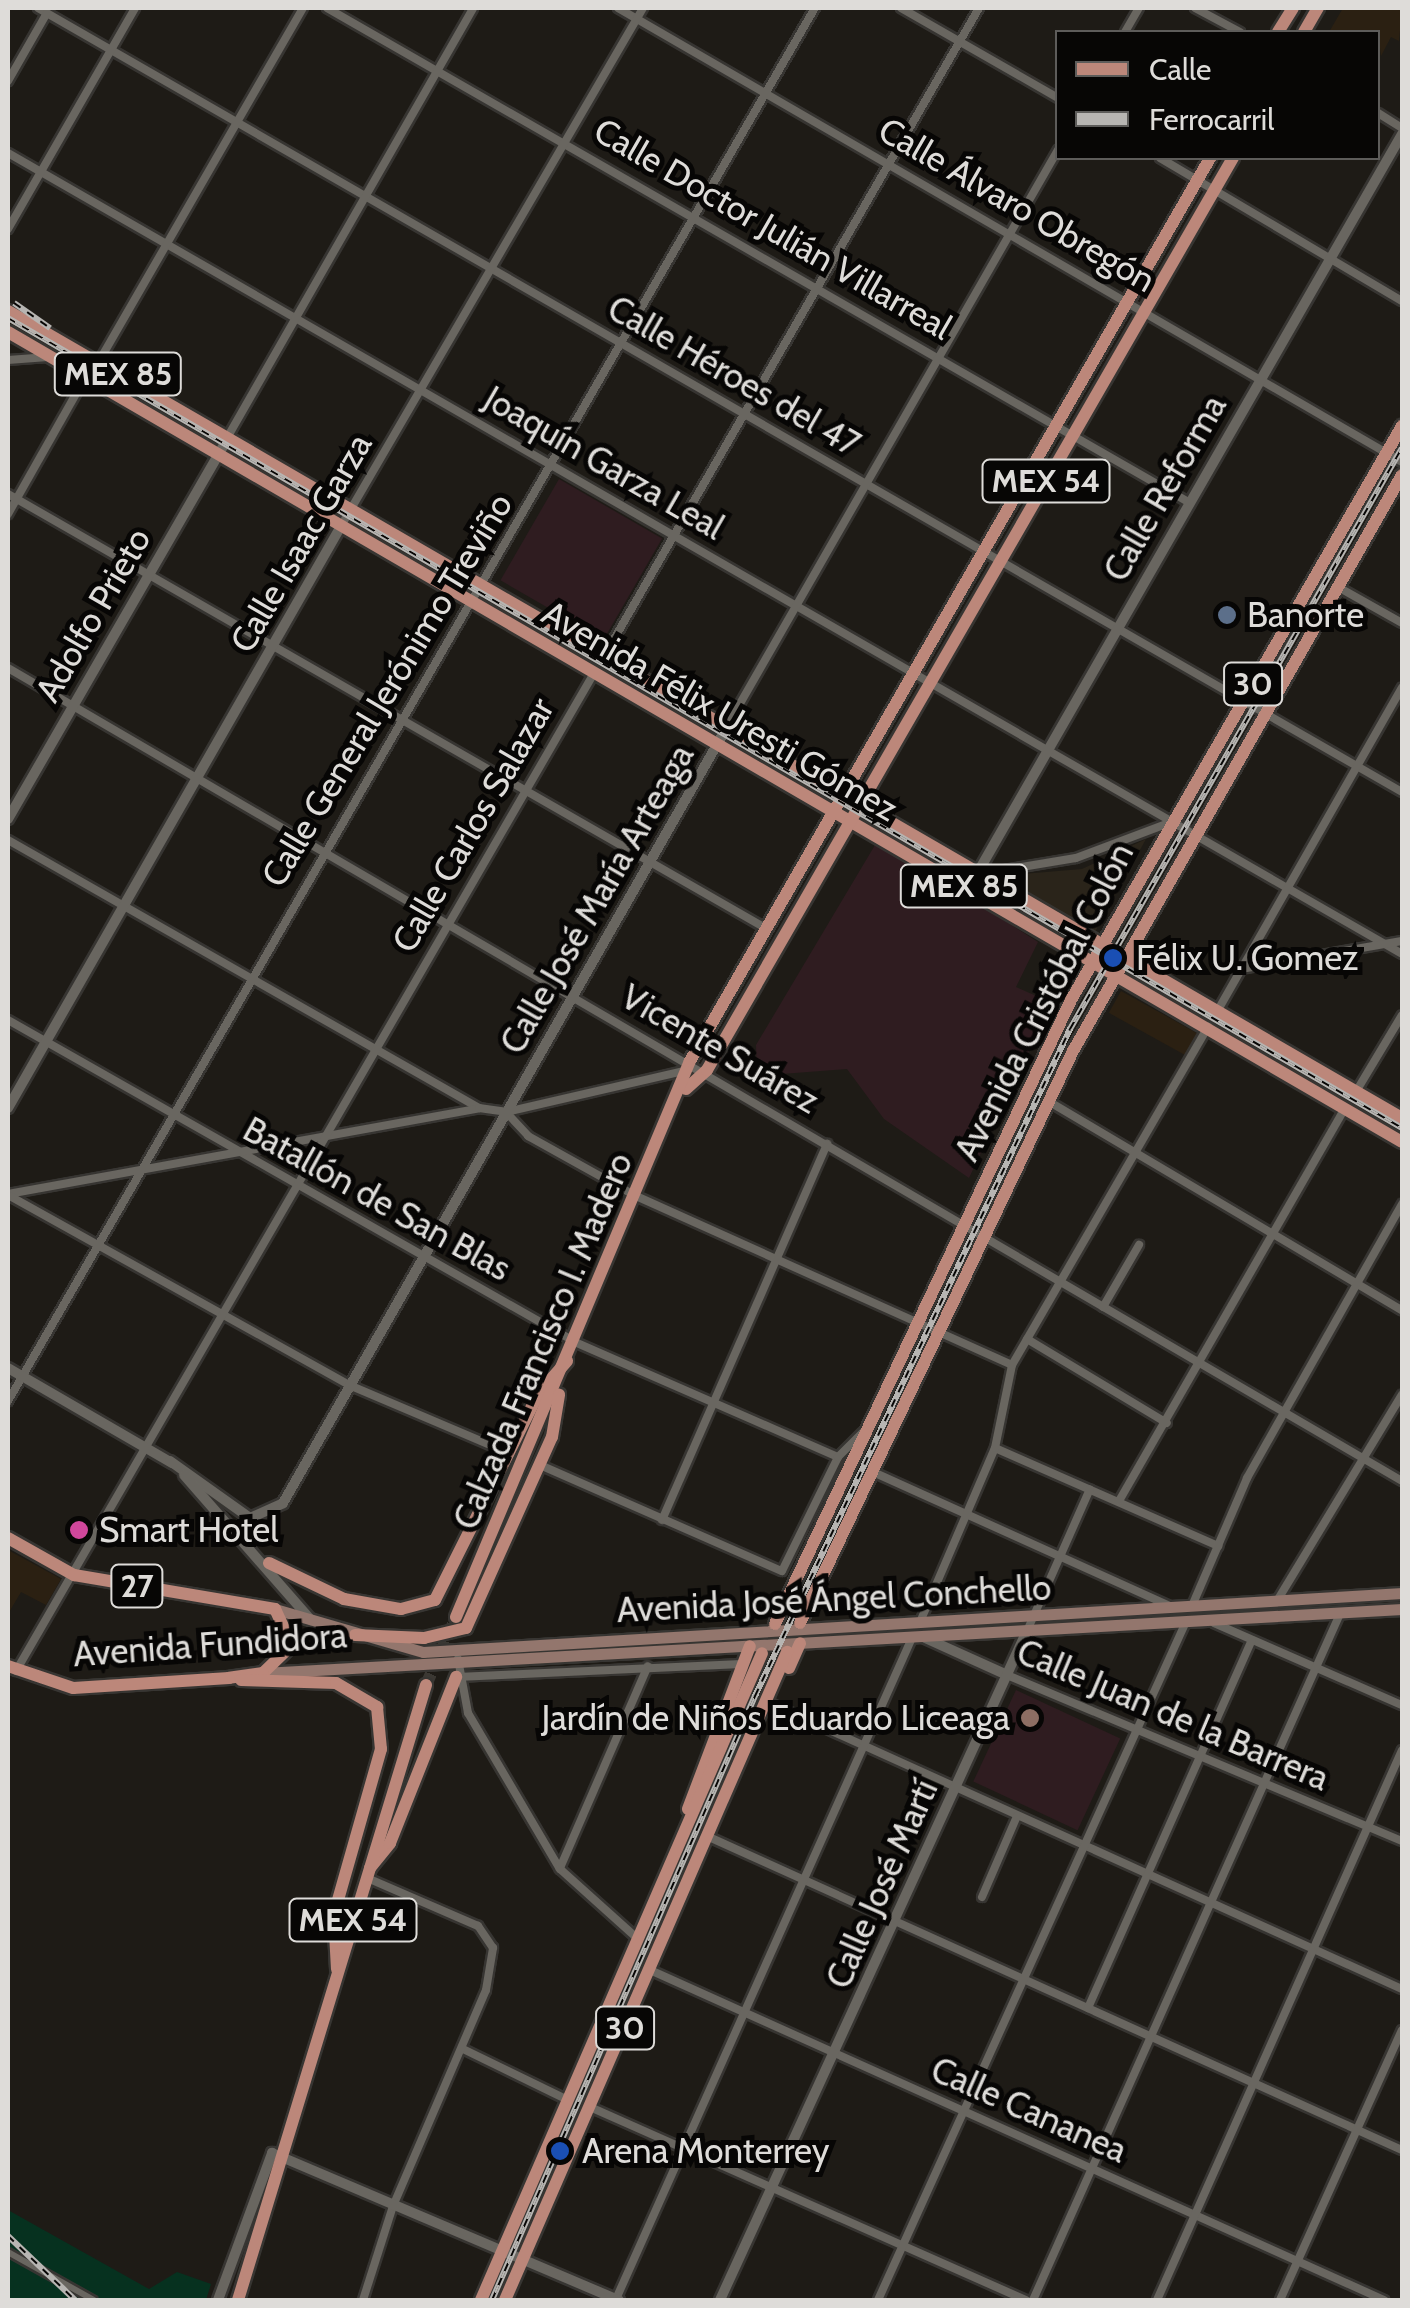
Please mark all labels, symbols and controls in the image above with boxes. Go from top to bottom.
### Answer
legend [1055,30,1380,160]
text: Calle [1149,51,1211,88]
text: Ferrocarril [1149,101,1274,138]
street label: Calle Doctor Julián Villarreal [587,109,959,349]
street label: Calle Álvaro Obregón [871,109,1163,301]
street label: Calle Héroes del 47 [600,287,868,465]
road number: MEX 85 [53,347,183,401]
street label: Joaquín Garza Leal [477,377,731,549]
street label: Calle Reforma [1095,387,1235,589]
street label: Calle Isaac Garza [221,426,381,660]
road number: MEX 54 [981,454,1111,508]
street label: Calle General Jerónimo Treviño [253,486,521,894]
street label: Adolfo Prieto [26,521,160,709]
street label: Avenida Félix Uresti Gómez [535,592,905,830]
place label: Banorte [1247,594,1364,636]
marker: Banorte [1216,604,1238,626]
road number: 30 [1223,657,1283,711]
street label: Calle Carlos Salazar [383,691,563,959]
street label: Calle José María Arteaga [491,737,703,1061]
street label: Avenida Cristóbal Colón [946,836,1142,1168]
road number: MEX 85 [899,859,1029,913]
place label: Félix U. Gomez [1136,937,1359,979]
marker: Félix U. Gomez [1100,945,1126,971]
street label: Vicente Suárez [614,976,826,1122]
street label: Batallón de San Blas [236,1108,518,1290]
street label: Calzada Francisco I. Madero [445,1146,641,1536]
place label: Smart Hotel [99,1509,279,1551]
marker: Smart Hotel [68,1519,90,1541]
road number: 27 [110,1559,164,1613]
street label: Avenida José Ángel Conchello [616,1567,1052,1631]
street label: Avenida Fundidora [72,1614,348,1676]
street label: Calle Juan de la Barrera [1011,1630,1335,1800]
place label: Jardín de Niños Eduardo Liceaga [541,1697,1010,1739]
marker: Jardín de Niños Eduardo Liceaga [1019,1707,1041,1729]
street label: Calle José Martí [817,1773,947,1995]
road number: MEX 54 [288,1893,418,1947]
road number: 30 [595,2001,655,2055]
street label: Calle Cananea [925,2048,1133,2172]
place label: Arena Monterrey [582,2130,830,2172]
marker: Arena Monterrey [547,2138,573,2164]

